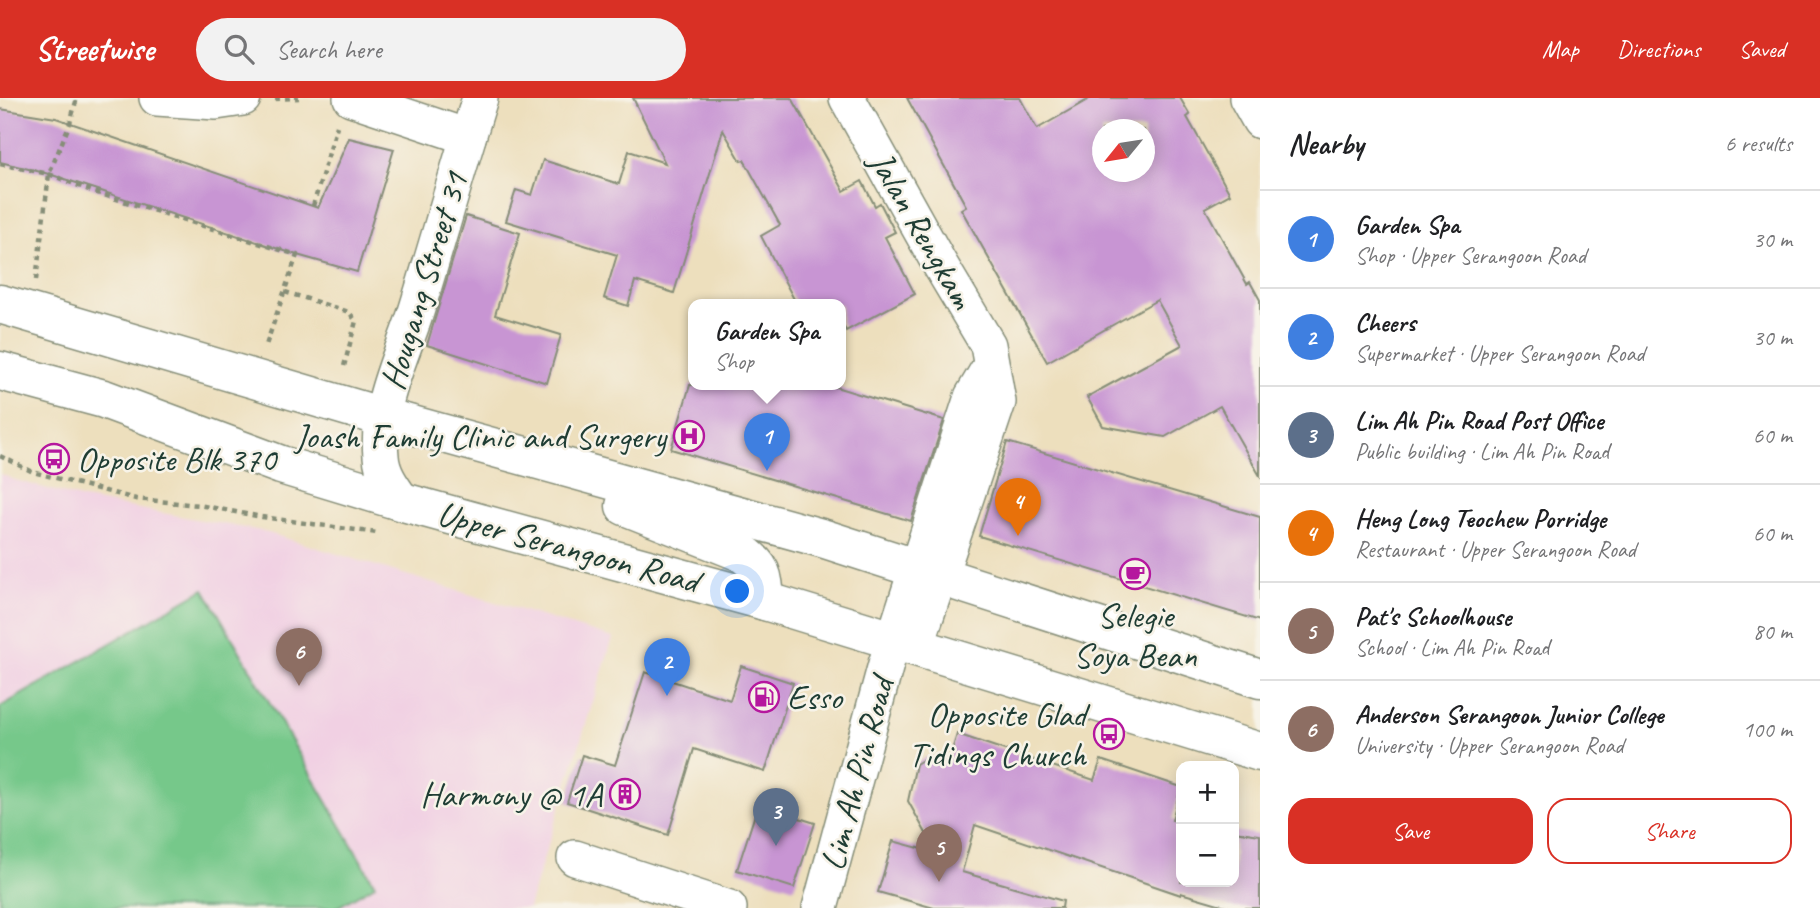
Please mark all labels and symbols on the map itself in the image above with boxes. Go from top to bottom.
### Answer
north arrow [1092,119,1155,182]
street label: Jalan Rengkam [858,141,986,318]
street label: Hougang Street 31 [370,165,479,395]
pin: 1 [744,413,790,471]
place label: Joash Family Clinic and Surgery [293,414,668,459]
hospital icon: Joash Family Clinic and Surgery [672,419,706,453]
place label: Opposite Blk 370 [77,437,278,482]
bus stop icon: Opposite Blk 370 [37,442,71,476]
pin: 4 [995,478,1041,536]
street label: Upper Serangoon Road [433,491,709,605]
cafe icon: Selegie Soya Bean [1118,557,1152,591]
your location [720,574,754,608]
place label: Selegie Soya Bean [1073,593,1197,678]
pin: 6 [276,628,322,686]
pin: 2 [644,638,690,696]
street label: Lim Ah Pin Road [810,668,906,875]
place label: Esso [787,675,843,720]
fuel station icon: Esso [747,680,781,714]
place label: Opposite Glad Tidings Church [908,692,1091,777]
bus stop icon: Opposite Glad Tidings Church [1092,717,1126,751]
place label: Harmony @ 1A [420,772,603,817]
building icon: Harmony @ 1A [608,777,642,811]
pin: 3 [753,788,799,846]
pin: 5 [916,824,962,882]

